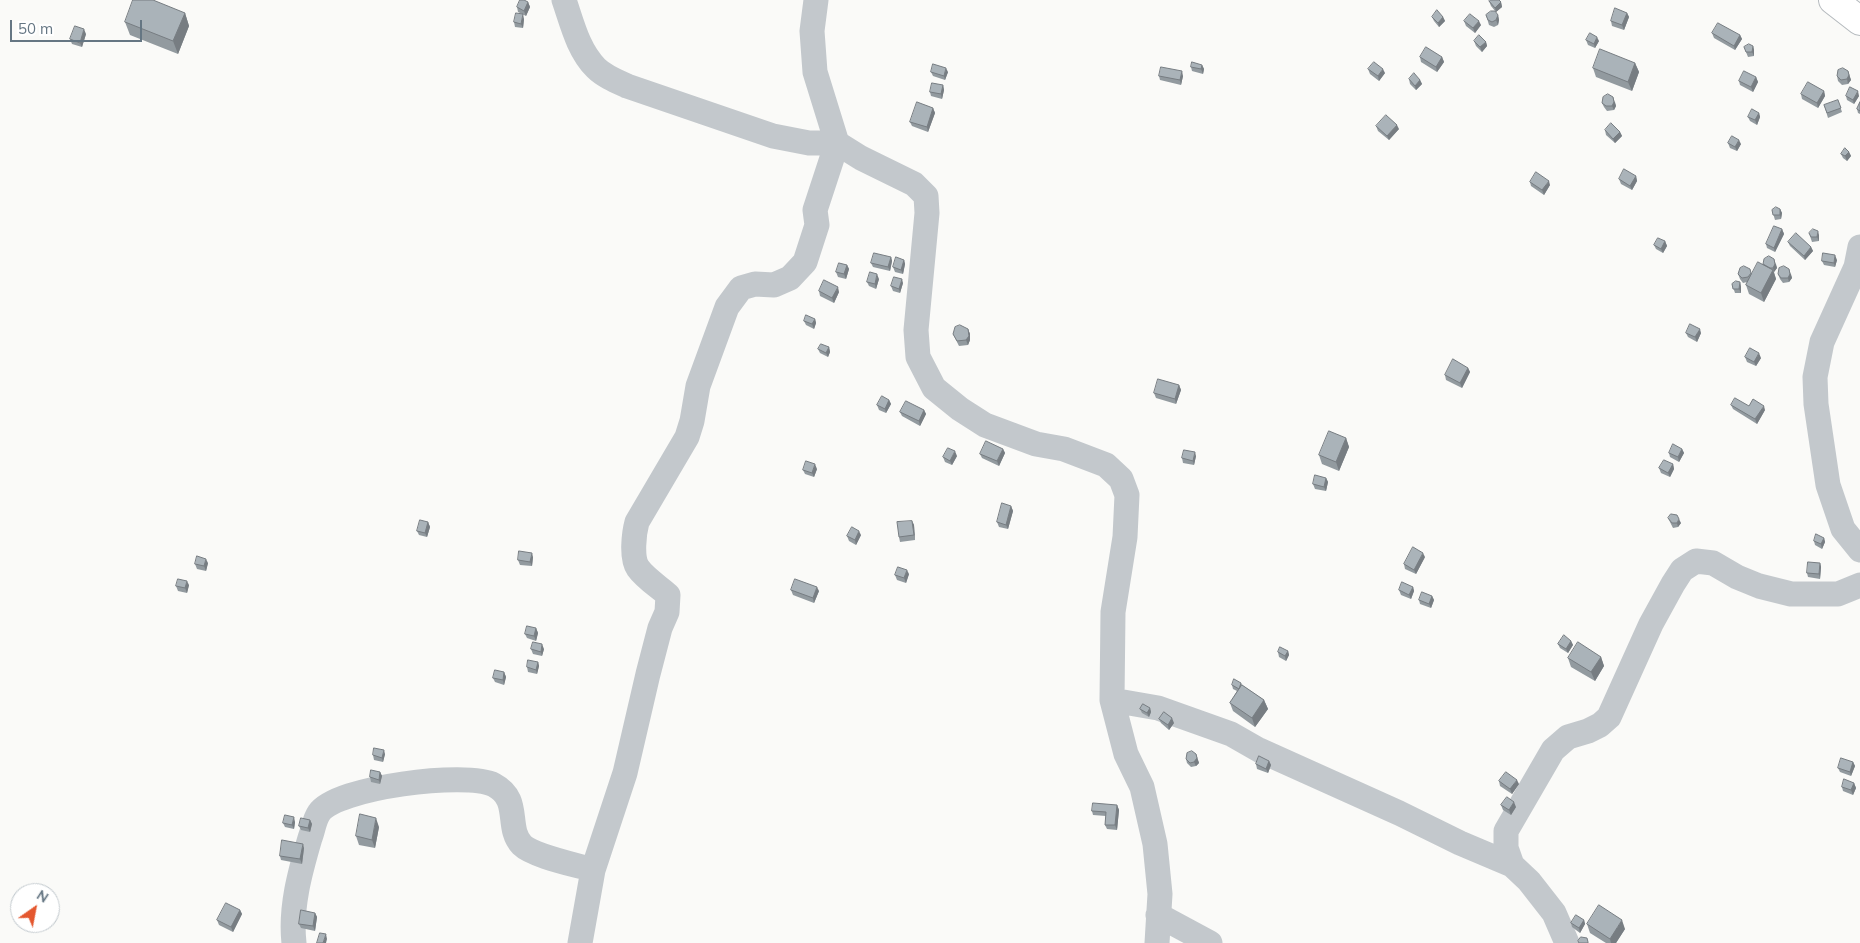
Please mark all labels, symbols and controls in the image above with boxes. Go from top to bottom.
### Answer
scale bar [12,10,145,42]
text: 50 m [18,19,53,38]
north arrow [10,883,60,933]
text: N [33,886,52,907]

